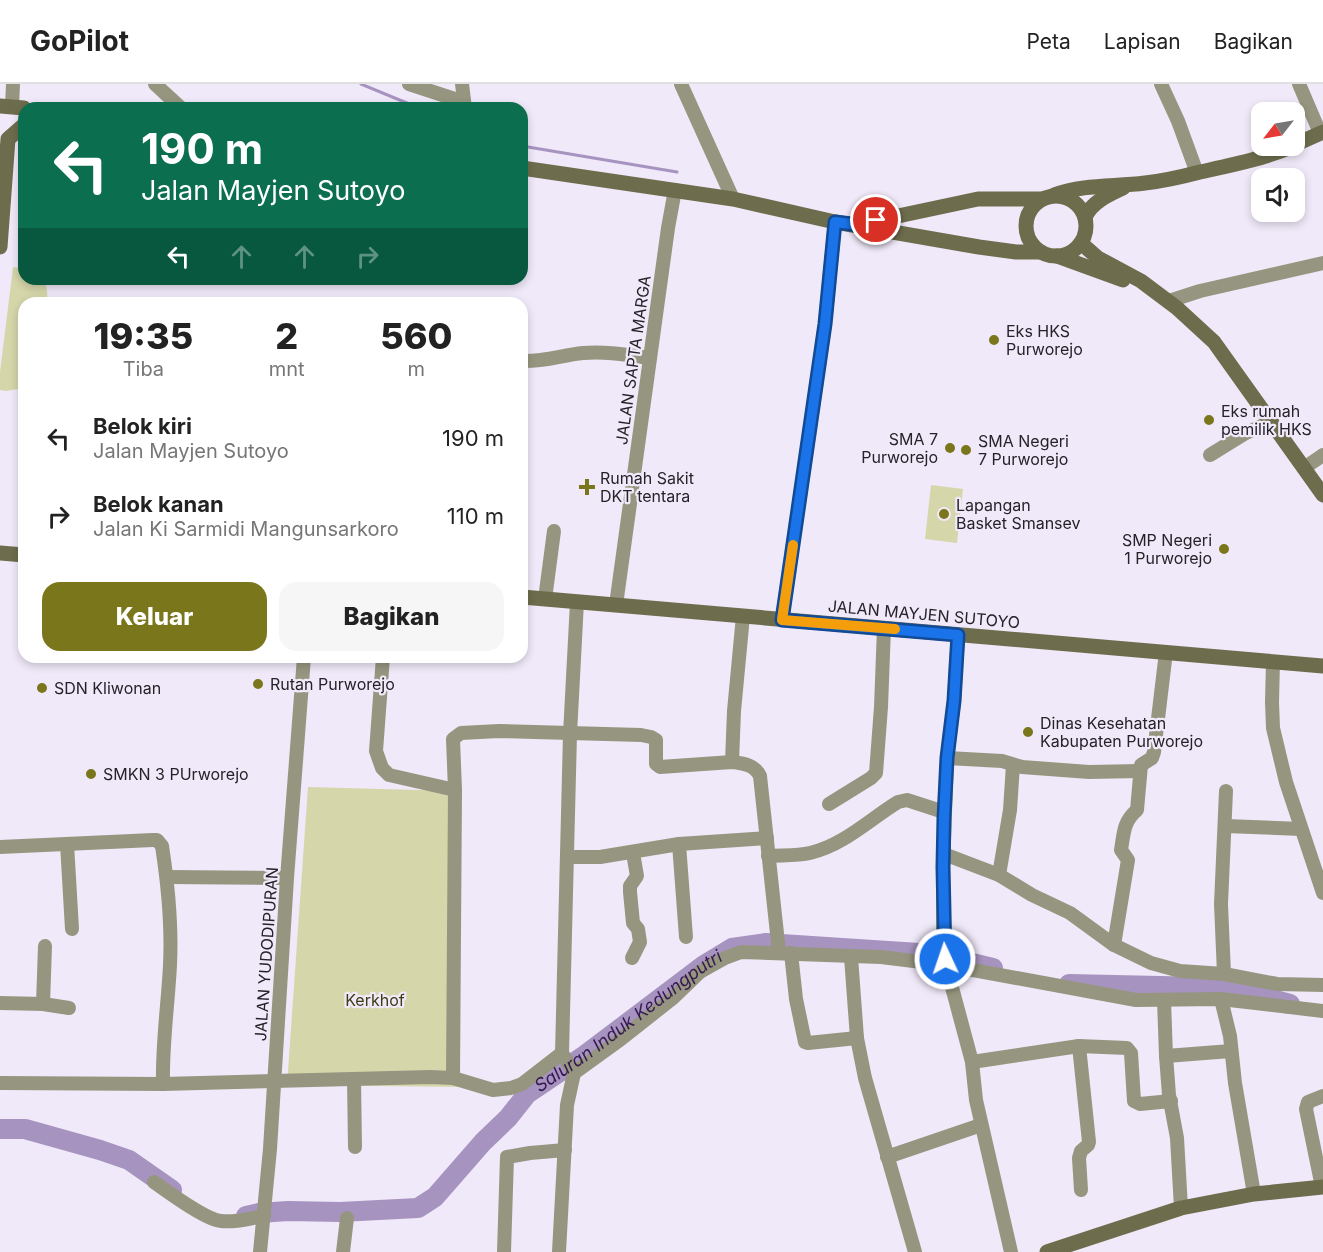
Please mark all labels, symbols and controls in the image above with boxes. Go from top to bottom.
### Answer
text: GoPilot [30,24,129,58]
text: Peta [1027,29,1071,54]
text: Lapisan [1104,29,1181,54]
text: Bagikan [1214,29,1293,54]
north arrow [1251,102,1305,156]
map controls [1251,102,1305,222]
text: 190 m [141,123,263,174]
icon: left [42,126,120,204]
button: sound [1251,168,1305,222]
text: Jalan Mayjen Sutoyo [141,174,405,207]
pin [850,194,901,245]
icon: arrive [859,203,892,236]
icon: left [162,240,195,273]
icon: ahead [225,240,258,273]
icon: ahead [288,240,321,273]
icon: right [351,240,384,273]
street label: JALAN SAPTA MARGA [611,274,655,446]
text: 19:35 [94,314,193,358]
text: 2 [275,314,298,358]
text: 560 [380,314,452,358]
place label: Eks HKS Purworejo [1006,321,1083,359]
marker: Eks HKS Purworejo [987,333,1001,347]
text: Tiba [123,357,164,381]
text: mnt [269,357,305,381]
text: m [408,357,425,381]
place label: Eks rumah pemilik HKS [1221,401,1312,439]
text: Belok kiri [93,413,192,439]
marker: Eks rumah pemilik HKS [1202,413,1216,427]
icon: left [42,422,75,455]
text: 190 m [442,425,504,451]
place label: SMA 7 Purworejo [861,429,938,467]
place label: SMA Negeri 7 Purworejo [978,431,1069,469]
text: Jalan Mayjen Sutoyo [93,439,289,463]
marker: SMA 7 Purworejo [943,441,957,455]
marker: SMA Negeri 7 Purworejo [959,443,973,457]
place label: Rumah Sakit DKT tentara [600,468,694,506]
marker: Rumah Sakit DKT tentara [578,478,596,496]
text: Belok kanan [93,491,224,517]
place label: Lapangan Basket Smansev [956,495,1081,533]
icon: right [42,500,75,533]
text: 110 m [447,503,504,529]
marker: Lapangan Basket Smansev [937,507,951,521]
text: Jalan Ki Sarmidi Mangunsarkoro [93,517,399,541]
place label: SMP Negeri 1 Purworejo [1122,530,1212,568]
marker: SMP Negeri 1 Purworejo [1217,542,1231,556]
button: Keluar [42,582,267,651]
button: Bagikan [279,582,504,651]
street label: JALAN MAYJEN SUTOYO [827,596,1021,632]
place label: Rutan Purworejo [270,674,395,694]
marker: Rutan Purworejo [251,677,265,691]
place label: SDN Kliwonan [54,678,161,698]
marker: SDN Kliwonan [35,681,49,695]
place label: Dinas Kesehatan Kabupaten Purworejo [1040,713,1203,751]
marker: Dinas Kesehatan Kabupaten Purworejo [1021,725,1035,739]
place label: SMKN 3 PUrworejo [103,764,249,784]
marker: SMKN 3 PUrworejo [84,767,98,781]
street label: JALAN YUDODIPURAN [250,866,282,1042]
position arrow [913,927,977,991]
water label: Saluran Induk Kedungputri [530,945,726,1096]
park label: Kerkhof [345,990,405,1010]

